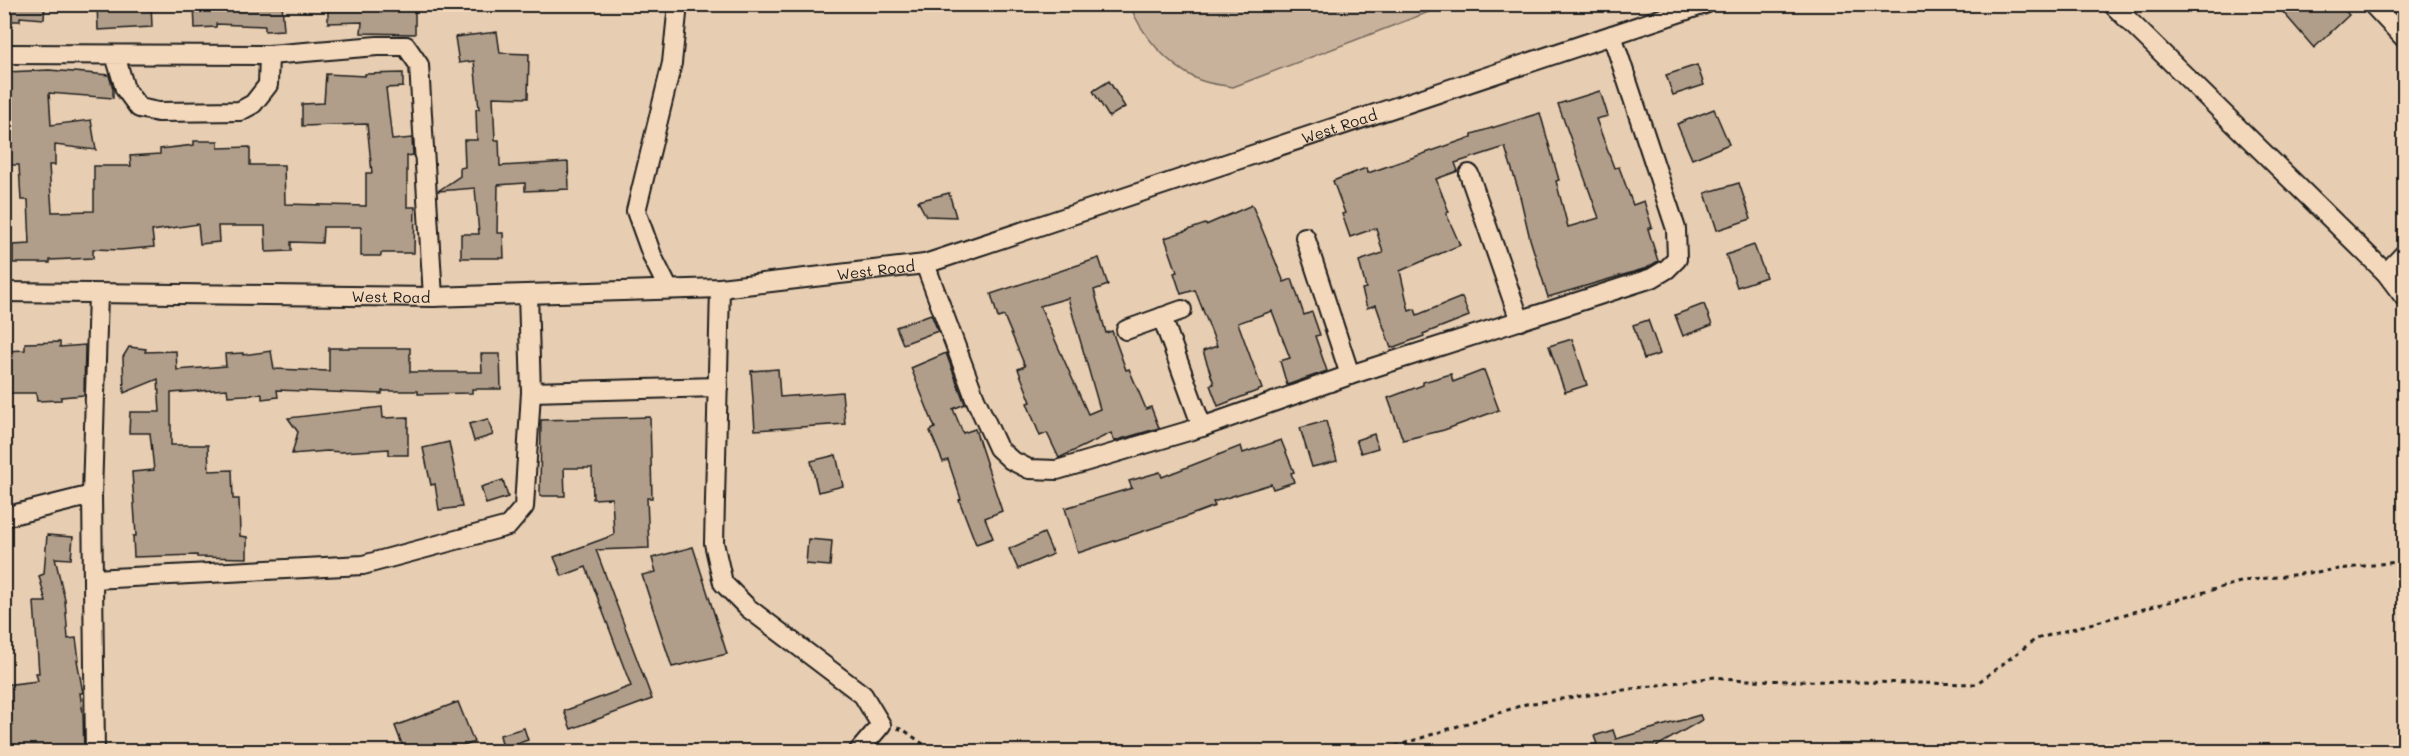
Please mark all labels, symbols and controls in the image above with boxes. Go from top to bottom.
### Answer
street label: West Road [1299,104,1379,148]
street label: West Road [836,255,916,284]
street label: West Road [352,286,430,307]

